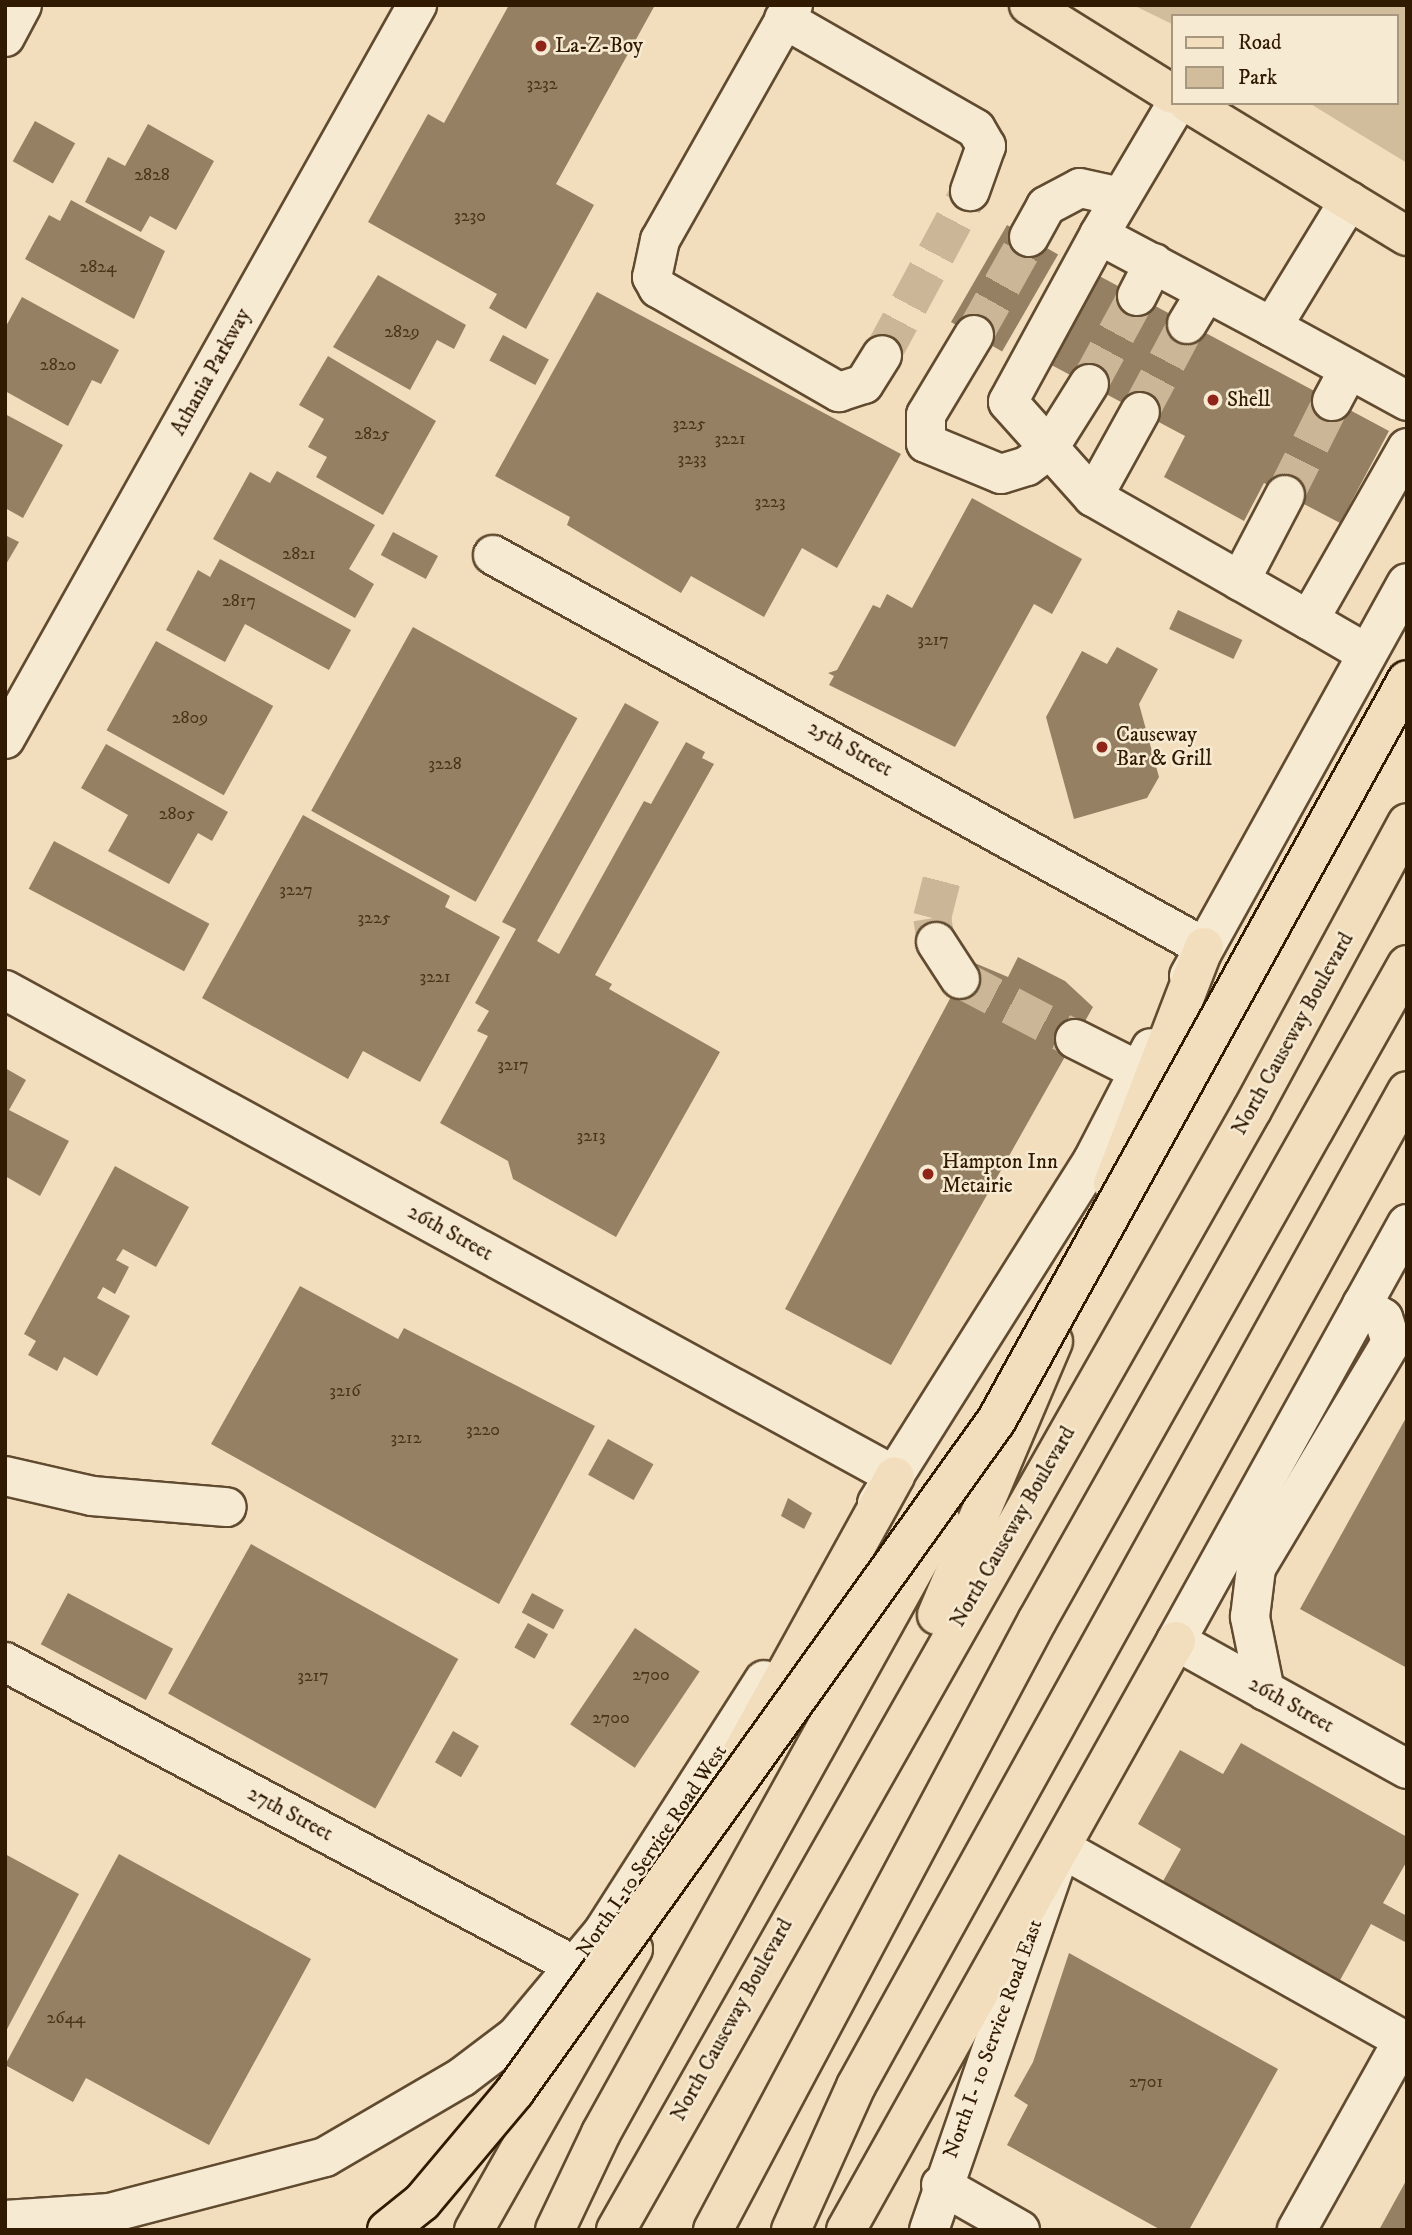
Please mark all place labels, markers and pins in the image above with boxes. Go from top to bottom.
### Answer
place label: La-Z-Boy [555,33,643,59]
marker: La-Z-Boy [533,38,549,54]
place label: Shell [1227,387,1270,413]
marker: Shell [1205,392,1221,408]
place label: Causeway Bar & Grill [1116,722,1212,772]
marker: Causeway Bar & Grill [1094,739,1110,755]
place label: Hampton Inn Metairie [942,1149,1058,1199]
marker: Hampton Inn Metairie [920,1166,936,1182]

